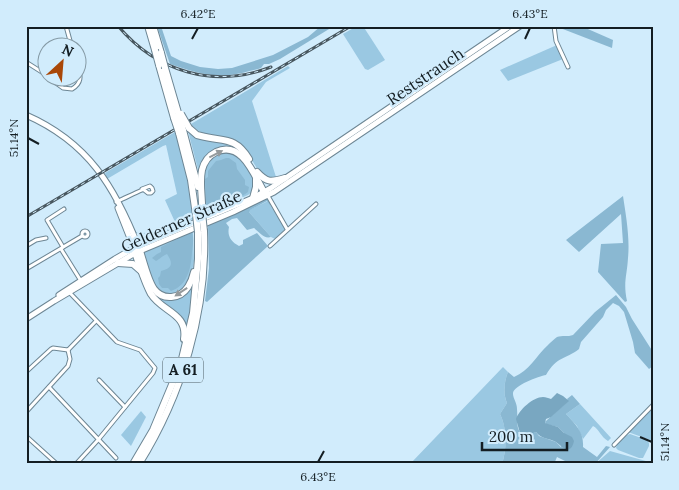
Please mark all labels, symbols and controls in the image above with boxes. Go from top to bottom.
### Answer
text: 6.42°E [180,6,216,21]
text: 6.43°E [512,6,548,21]
north arrow [38,38,88,88]
text: N [59,40,77,61]
street label: Reststrauch [383,43,468,109]
text: 51.14°N [6,119,21,157]
one-way arrow [209,149,223,157]
street label: Gelderner Straße [118,185,245,257]
one-way arrow [174,287,188,297]
road number: A 61 [163,358,203,382]
scale bar [482,420,566,452]
text: 51.14°N [657,423,672,461]
text: 200 m [489,427,533,446]
text: 6.43°E [300,469,336,484]

